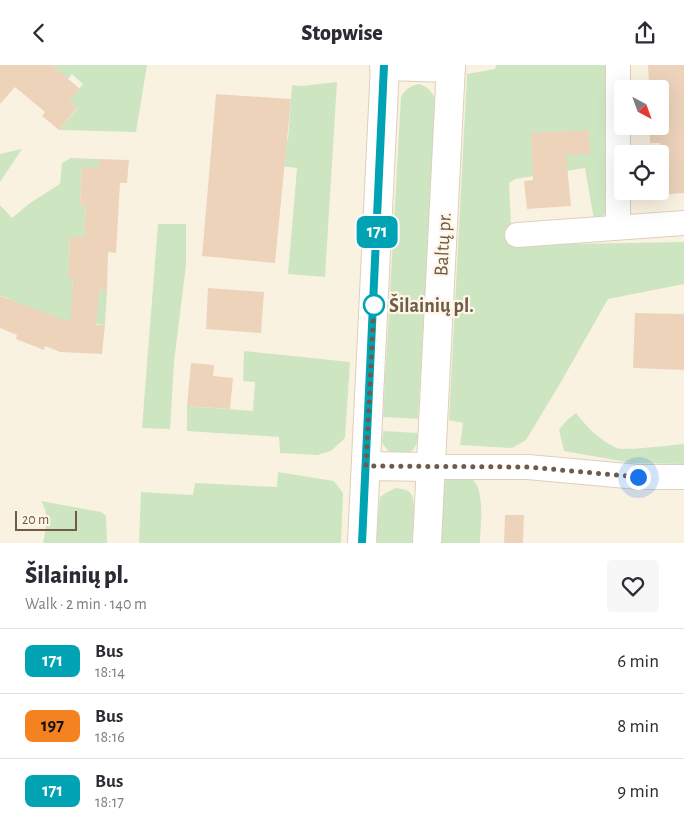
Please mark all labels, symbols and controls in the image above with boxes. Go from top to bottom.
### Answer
icon: back [25,19,53,47]
icon: share [631,19,659,47]
text: Stopwise [301,22,383,44]
north arrow [614,80,669,135]
map controls [614,80,669,200]
button: locate [614,145,669,200]
street label: Baltų pr. [431,212,455,277]
line badge: 171 [348,216,406,248]
text: 171 [367,223,387,241]
place label: Šilainių pl. [389,293,474,316]
marker: Šilainių pl. [363,294,385,316]
your location [626,465,651,490]
scale bar [15,508,78,531]
text: 20 m [22,513,49,527]
button: heart [607,560,659,612]
text: Šilainių pl. [25,564,129,588]
text: Walk · 2 min · 140 m [25,596,147,612]
text: Bus [95,642,123,661]
text: 171 [42,652,63,670]
text: 6 min [617,652,659,671]
text: 18:14 [95,664,125,680]
text: Bus [95,707,123,726]
text: 197 [41,717,64,735]
text: 8 min [617,717,659,736]
text: 18:16 [95,729,125,745]
text: Bus [95,772,123,791]
text: 171 [42,782,63,800]
text: 9 min [617,782,659,801]
text: 18:17 [95,794,124,810]

